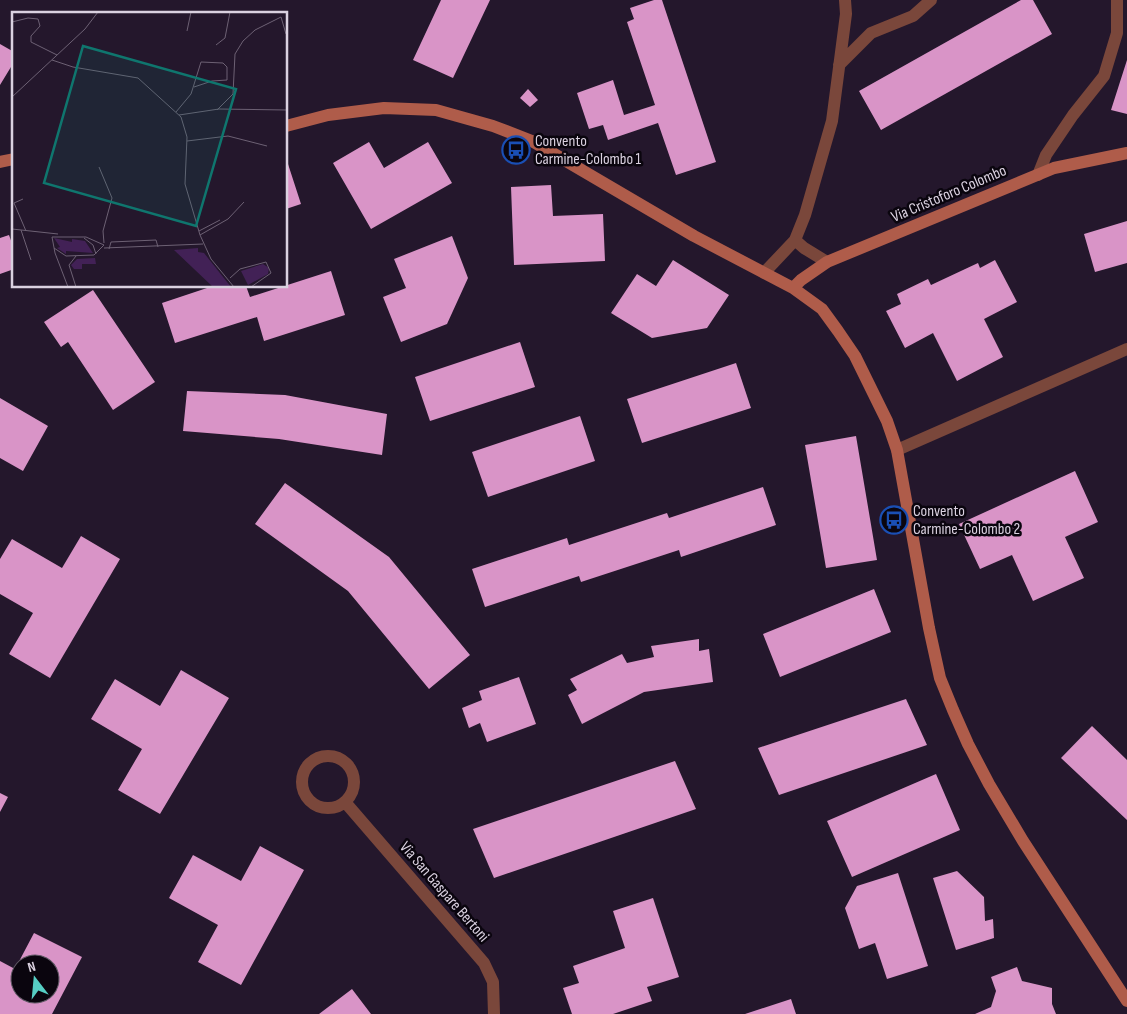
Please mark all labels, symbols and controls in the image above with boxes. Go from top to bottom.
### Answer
inset map [12,12,288,288]
place label: Convento Carmine-Colombo 1 [535,132,642,169]
bus stop icon: Convento Carmine-Colombo 1 [501,135,531,165]
street label: Via Cristoforo Colombo [889,161,1009,227]
place label: Convento Carmine-Colombo 2 [913,502,1020,539]
bus stop icon: Convento Carmine-Colombo 2 [879,505,909,535]
street label: Via San Gaspare Bertoni [395,838,493,946]
north arrow [10,954,60,1004]
text: N [26,958,37,976]

